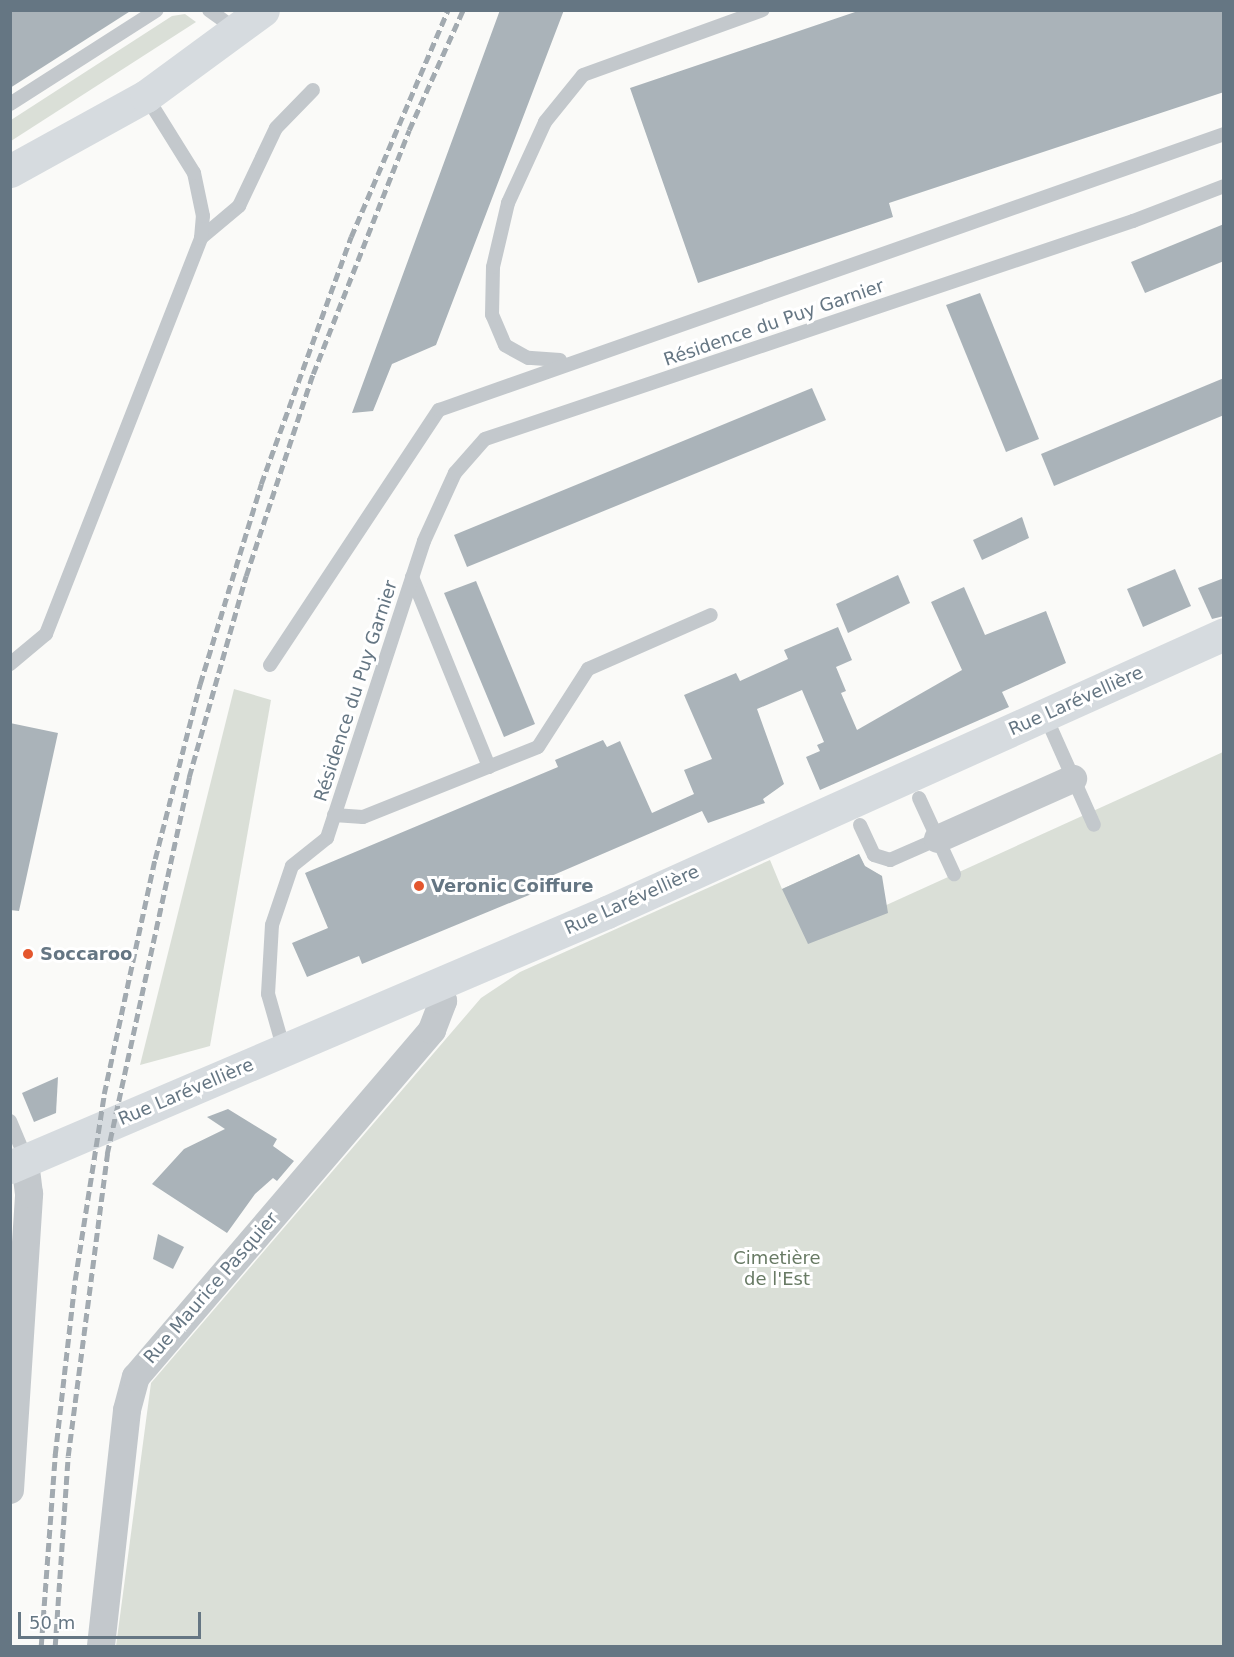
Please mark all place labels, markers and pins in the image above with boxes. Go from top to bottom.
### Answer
place label: Veronic Coiffure [431,875,594,897]
marker: Veronic Coiffure [412,879,426,893]
place label: Soccaroo [40,943,132,965]
marker: Soccaroo [21,947,35,961]

